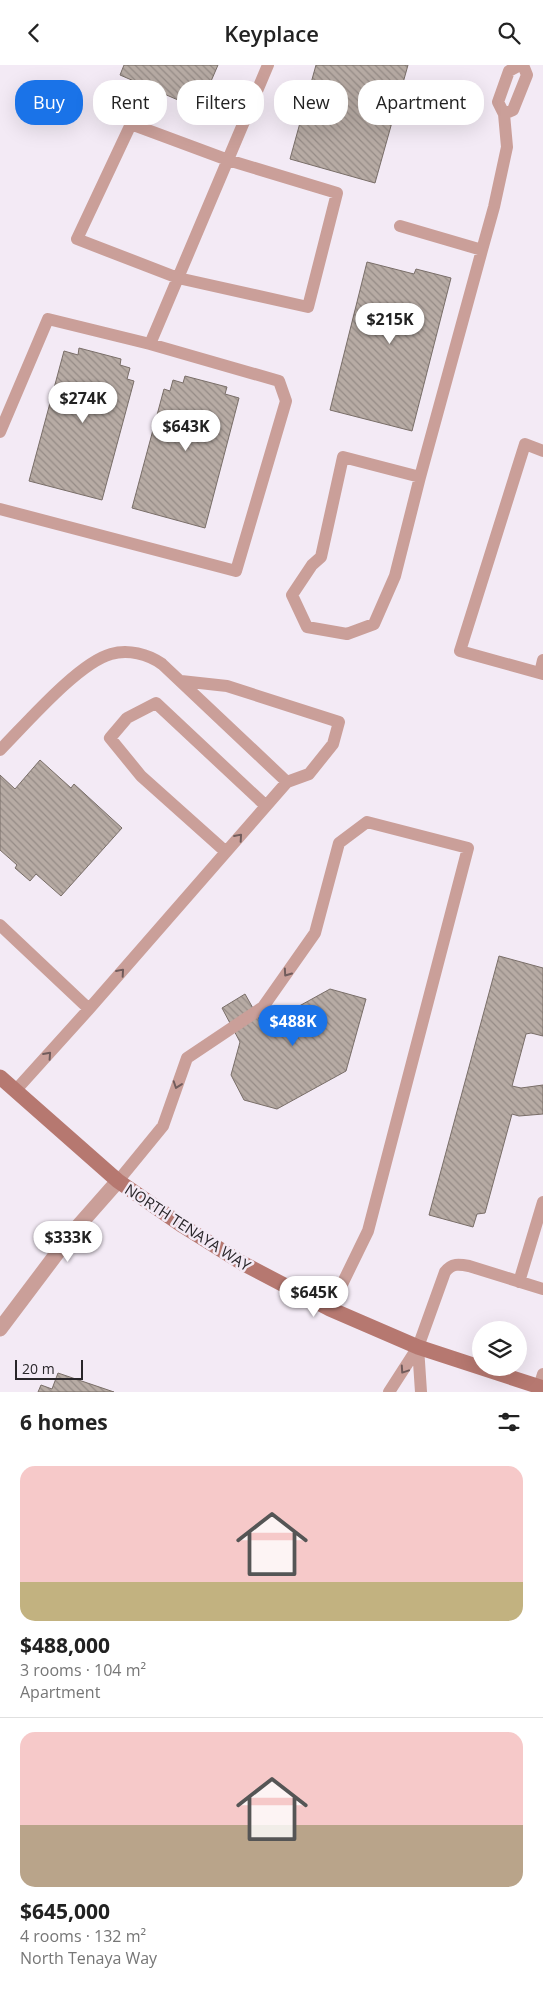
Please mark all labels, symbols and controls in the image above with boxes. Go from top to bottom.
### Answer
text: Keyplace [224,18,319,48]
icon: back [20,19,48,47]
icon: search [495,19,523,47]
chip: Buy [15,80,83,125]
chip: Rent [93,80,167,125]
chip: Filters [177,80,264,125]
chip: New [274,80,348,125]
chip: Apartment [358,80,484,125]
pin: $215K [355,303,425,345]
text: $215K [366,308,414,330]
pin: $274K [48,381,118,424]
text: $274K [59,387,107,409]
pin: $643K [151,409,221,452]
text: $643K [162,415,210,437]
one-way arrow [233,833,242,842]
one-way arrow [284,967,293,977]
one-way arrow [115,969,124,978]
pin: $488K [258,1005,328,1047]
text: $488K [269,1010,317,1032]
one-way arrow [42,1051,51,1060]
one-way arrow [173,1080,183,1089]
street label: NORTH TENAYA WAY [121,1179,255,1276]
pin: $333K [33,1221,103,1263]
text: $333K [44,1226,92,1248]
pin: $645K [279,1275,349,1318]
text: $645K [290,1281,338,1303]
map controls [472,1321,527,1376]
button: layers [472,1321,527,1376]
scale bar [15,1357,82,1380]
text: 20 m [22,1359,55,1378]
one-way arrow [400,1364,410,1373]
text: 6 homes [20,1408,108,1436]
icon: filters [495,1408,523,1436]
icon: home [227,1499,317,1589]
text: $488,000 [20,1631,110,1659]
text: 3 rooms · 104 m² [20,1659,146,1681]
text: Apartment [20,1681,100,1703]
icon: home [227,1764,317,1854]
text: $645,000 [20,1897,110,1925]
text: 4 rooms · 132 m² [20,1925,146,1947]
text: North Tenaya Way [20,1947,157,1969]

